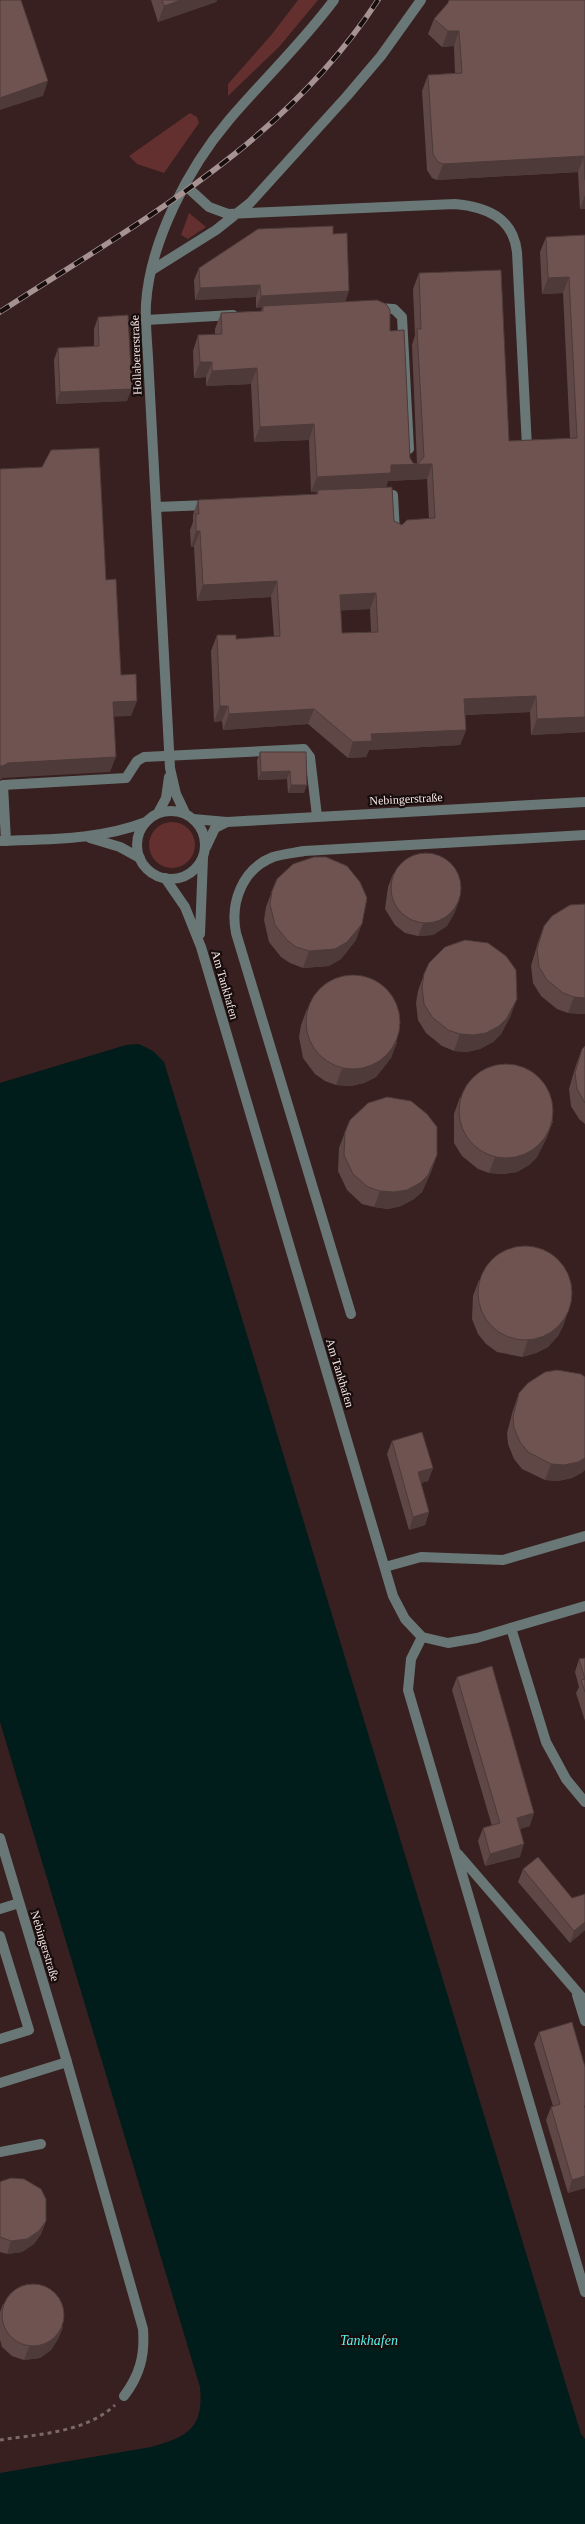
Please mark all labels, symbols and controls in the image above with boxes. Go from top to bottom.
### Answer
street label: Hollabererstraße [128,315,144,395]
street label: Nebingerstraße [369,790,443,808]
street label: Am Tankhafen [208,949,242,1021]
street label: Am Tankhafen [323,1337,357,1409]
street label: Nebingerstraße [28,1909,62,1983]
water label: Tankhafen [340,2333,398,2348]

